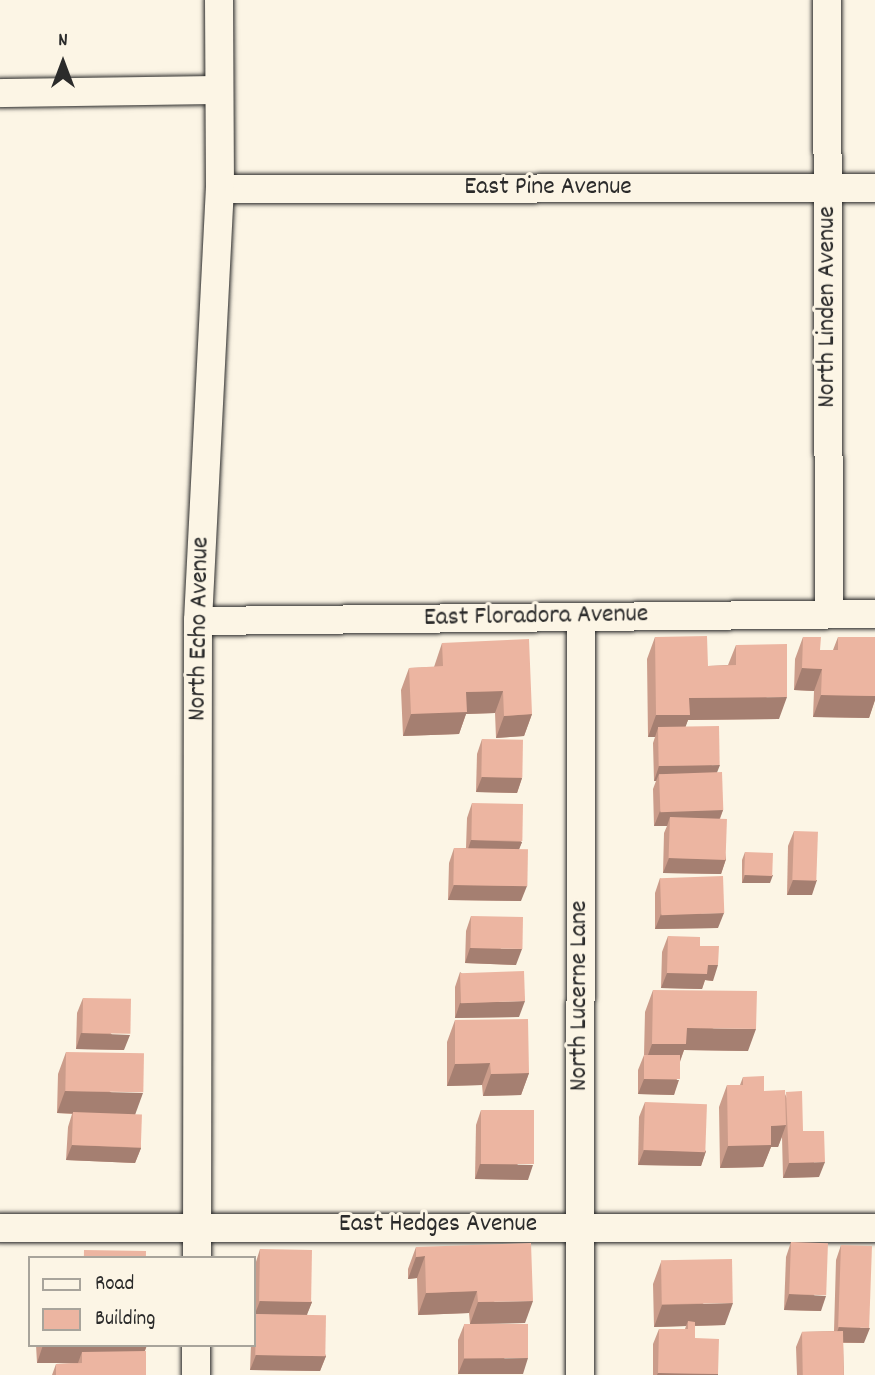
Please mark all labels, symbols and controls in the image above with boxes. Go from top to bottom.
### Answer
north arrow [28,28,98,98]
text: N [58,28,68,55]
street label: East Pine Avenue [464,172,632,204]
street label: North Linden Avenue [812,206,844,408]
street label: North Echo Avenue [183,537,217,721]
street label: East Floradora Avenue [424,599,648,635]
street label: North Lucerne Lane [564,901,596,1091]
street label: East Hedges Avenue [339,1209,537,1241]
legend [28,1256,256,1347]
text: Road [95,1270,134,1300]
text: Building [95,1305,155,1335]

